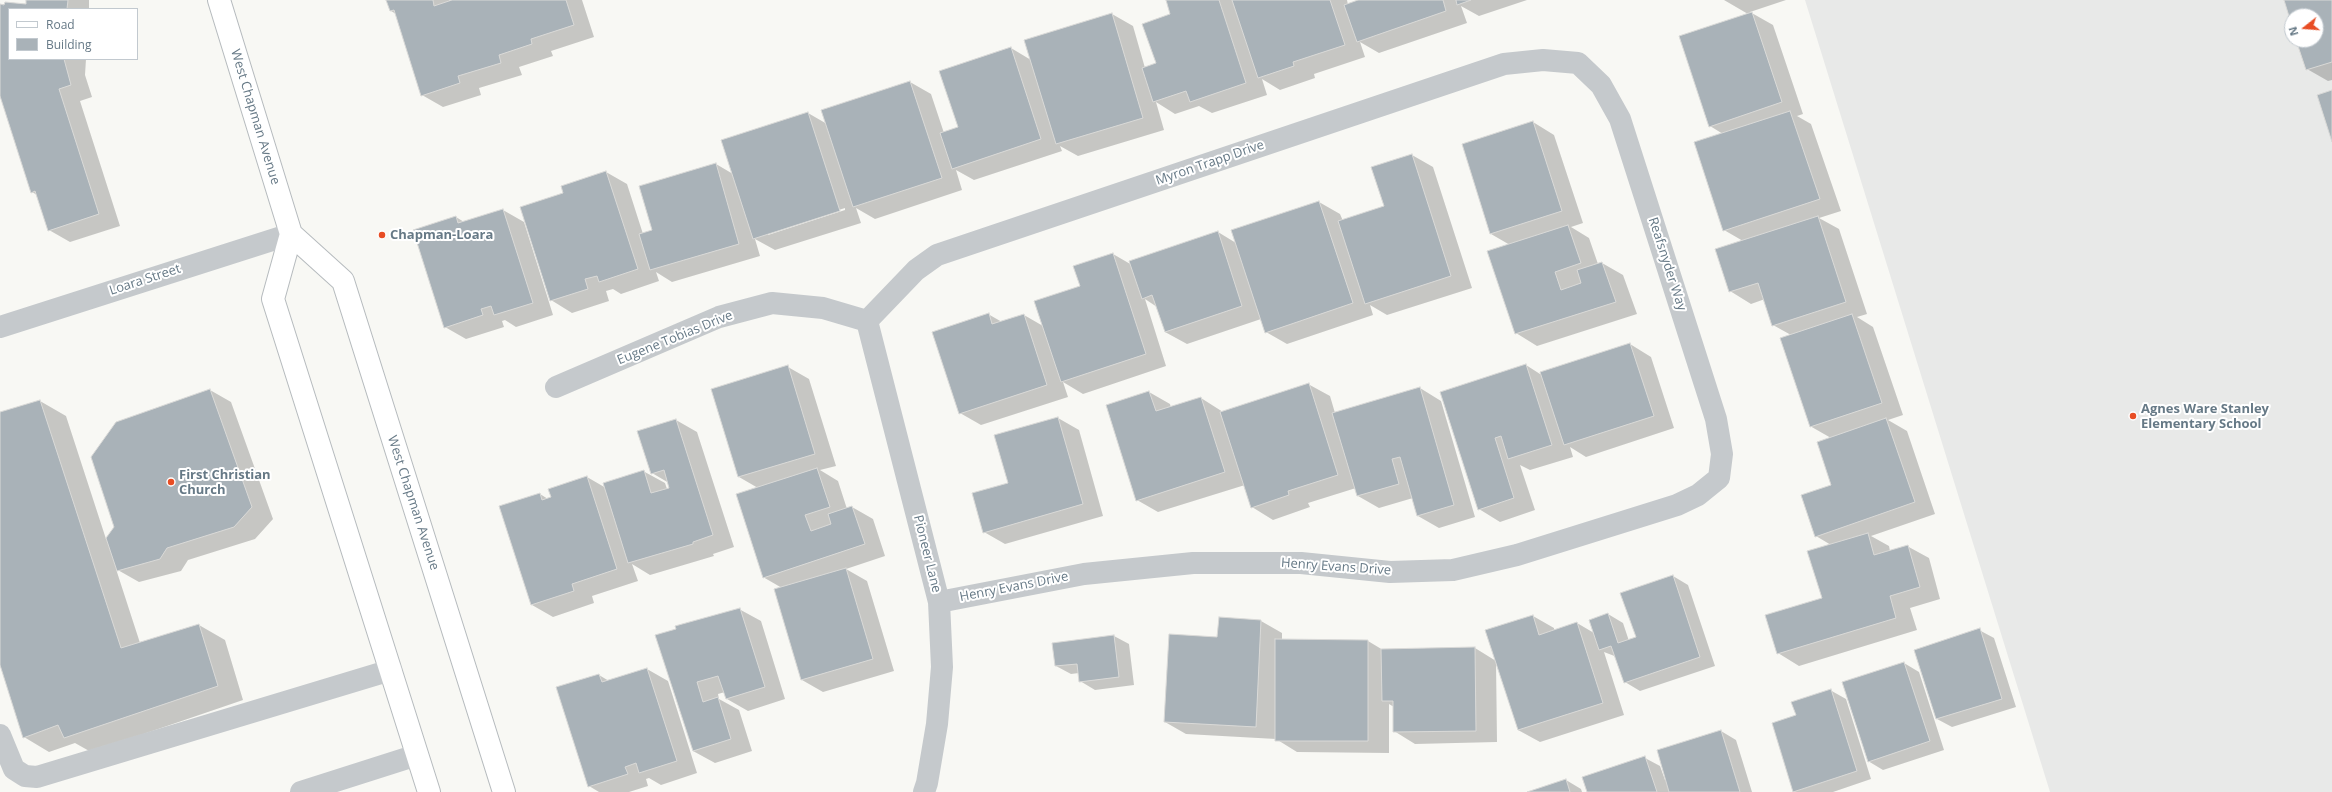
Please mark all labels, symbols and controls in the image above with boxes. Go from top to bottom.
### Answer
legend [8,8,138,60]
north arrow [2284,8,2324,48]
text: Road [46,16,75,33]
text: N [2285,25,2301,38]
text: Building [46,36,91,53]
street label: West Chapman Avenue [227,47,283,187]
street label: Myron Trapp Drive [1154,137,1266,189]
street label: Reafsnyder Way [1645,215,1689,313]
place label: Chapman-Loara [390,227,493,243]
marker: Chapman-Loara [377,230,387,240]
street label: Loara Street [107,261,183,299]
street label: Eugene Tobias Drive [615,308,735,368]
place label: Agnes Ware Stanley Elementary School [2141,401,2269,432]
marker: Agnes Ware Stanley Elementary School [2128,411,2138,421]
street label: West Chapman Avenue [384,434,442,572]
place label: First Christian Church [179,467,271,498]
marker: First Christian Church [166,477,176,487]
street label: Pioneer Lane [910,514,944,594]
street label: Henry Evans Drive [1280,555,1392,579]
street label: Henry Evans Drive [958,569,1070,605]

